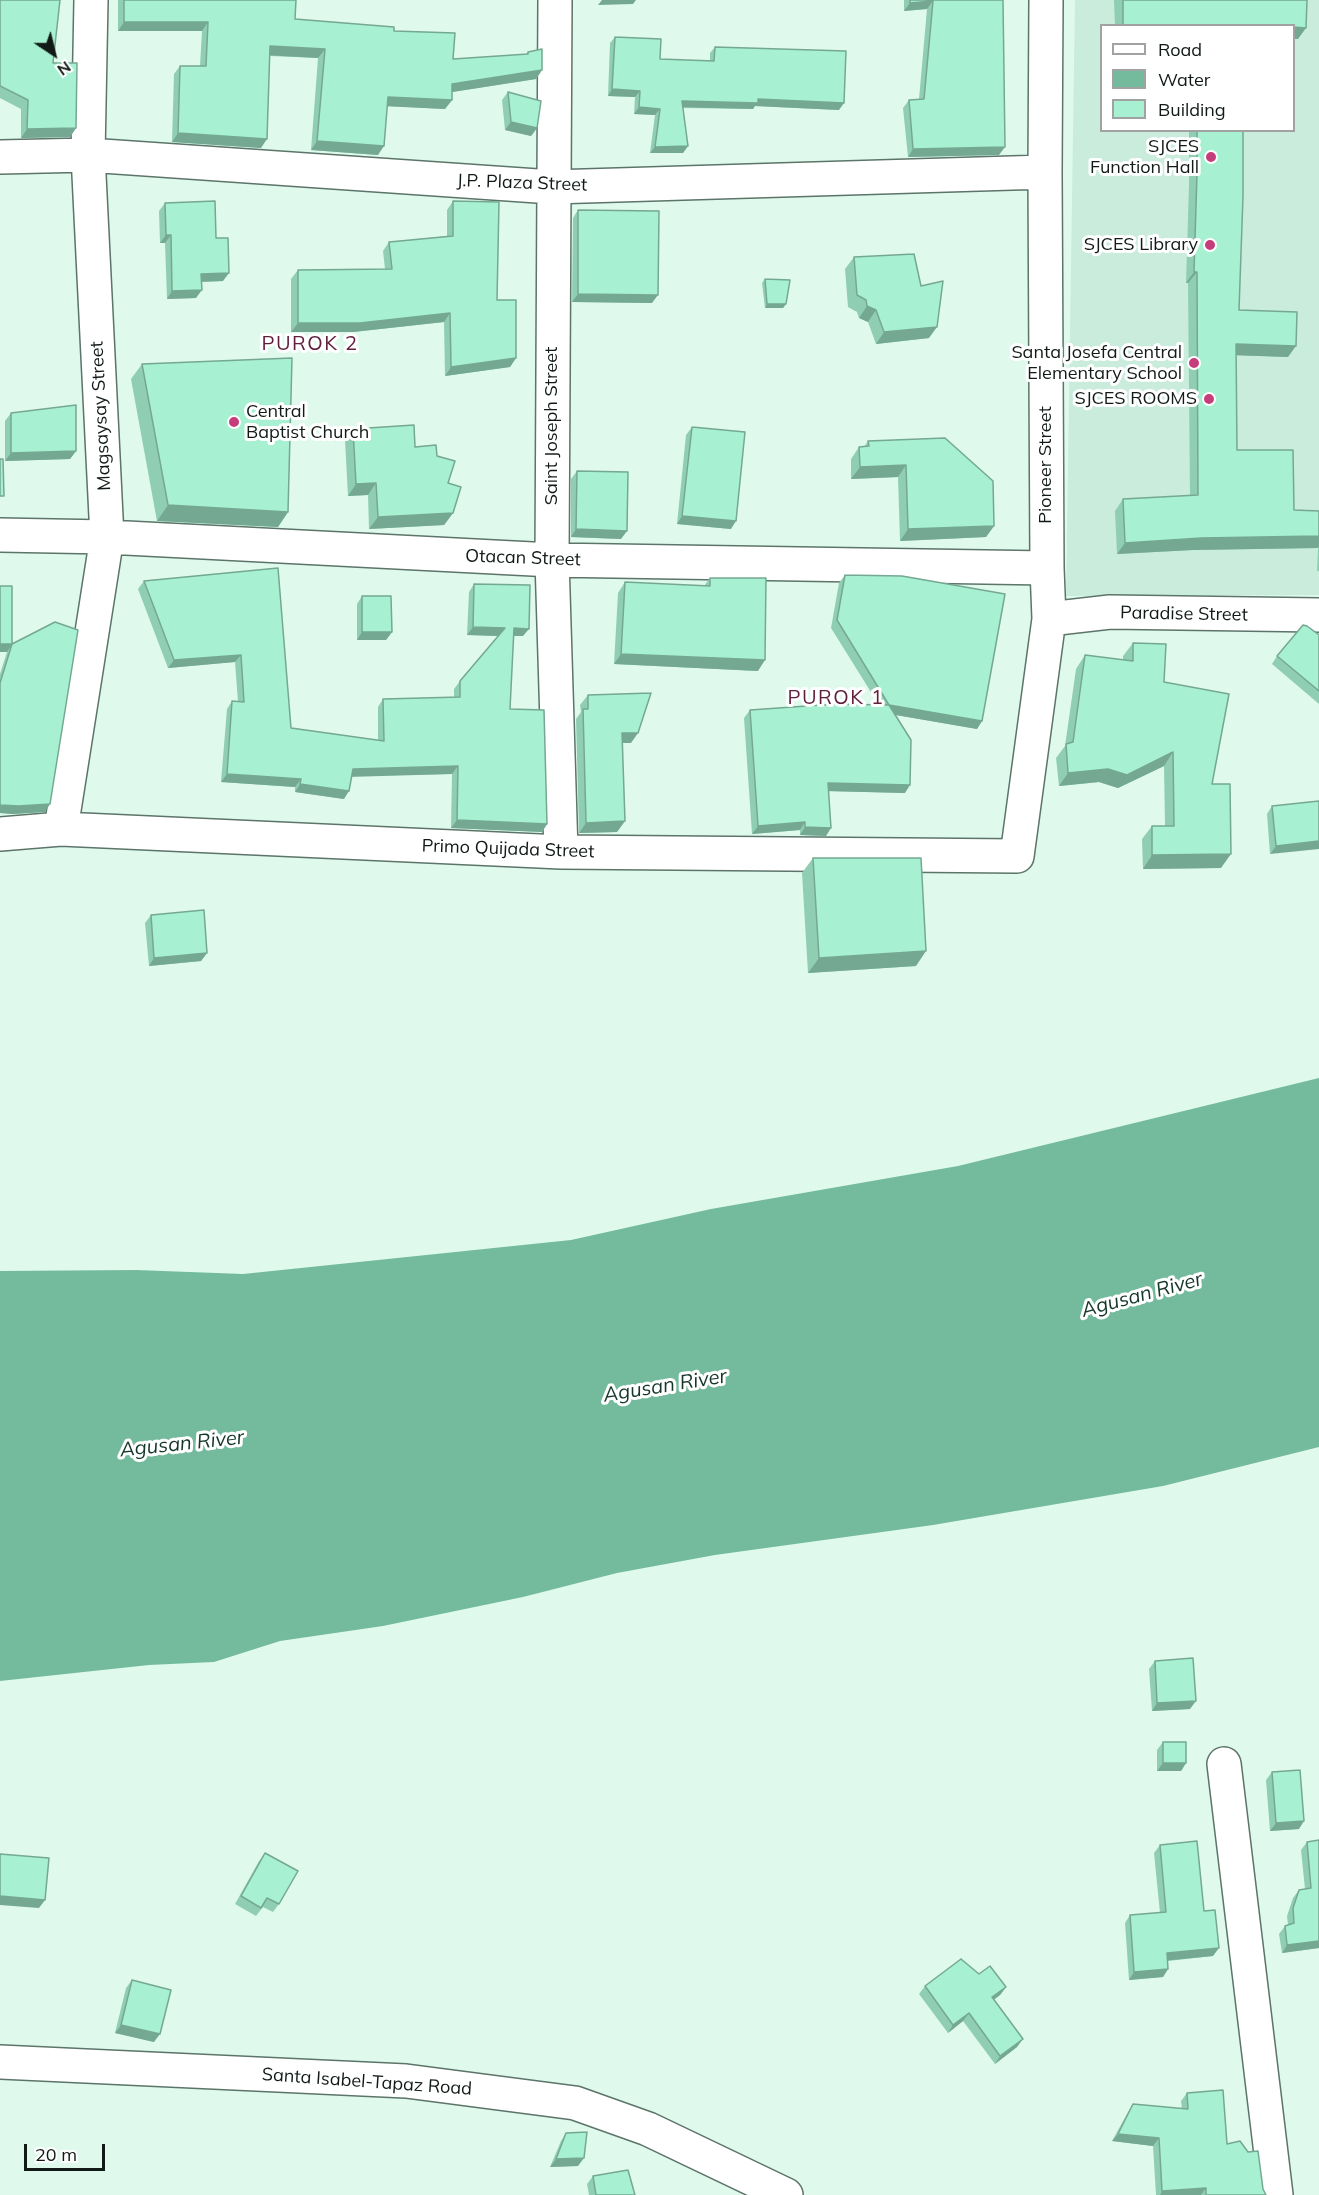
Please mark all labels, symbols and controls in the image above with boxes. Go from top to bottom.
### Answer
north arrow [24,24,84,84]
legend [1100,24,1295,132]
text: Road [1158,38,1202,61]
text: N [54,57,75,80]
text: Water [1158,68,1210,91]
text: Building [1158,98,1226,121]
place label: SJCES Function Hall [1090,136,1199,178]
marker: SJCES Function Hall [1204,150,1218,164]
street label: J.P. Plaza Street [456,170,588,196]
place label: SJCES Library [1084,234,1198,256]
marker: SJCES Library [1203,238,1217,252]
district label: PUROK 2 [261,332,359,356]
street label: Magsaysay Street [86,341,116,491]
place label: Santa Josefa Central Elementary School [1011,342,1182,385]
street label: Saint Joseph Street [541,347,563,505]
marker: Santa Josefa Central Elementary School [1187,356,1201,370]
place label: SJCES ROOMS [1075,388,1197,410]
marker: SJCES ROOMS [1202,392,1216,406]
place label: Central Baptist Church [246,401,369,444]
street label: Pioneer Street [1035,406,1057,524]
marker: Central Baptist Church [227,415,241,429]
street label: Otacan Street [465,545,581,571]
street label: Paradise Street [1120,602,1248,626]
district label: PUROK 1 [787,686,885,710]
street label: Primo Quijada Street [421,835,595,863]
water label: Agusan River [1079,1267,1205,1323]
water label: Agusan River [602,1364,728,1408]
water label: Agusan River [119,1426,245,1462]
street label: Santa Isabel-Tapaz Road [261,2064,473,2100]
scale bar [27,2132,108,2170]
text: 20 m [35,2143,77,2166]

